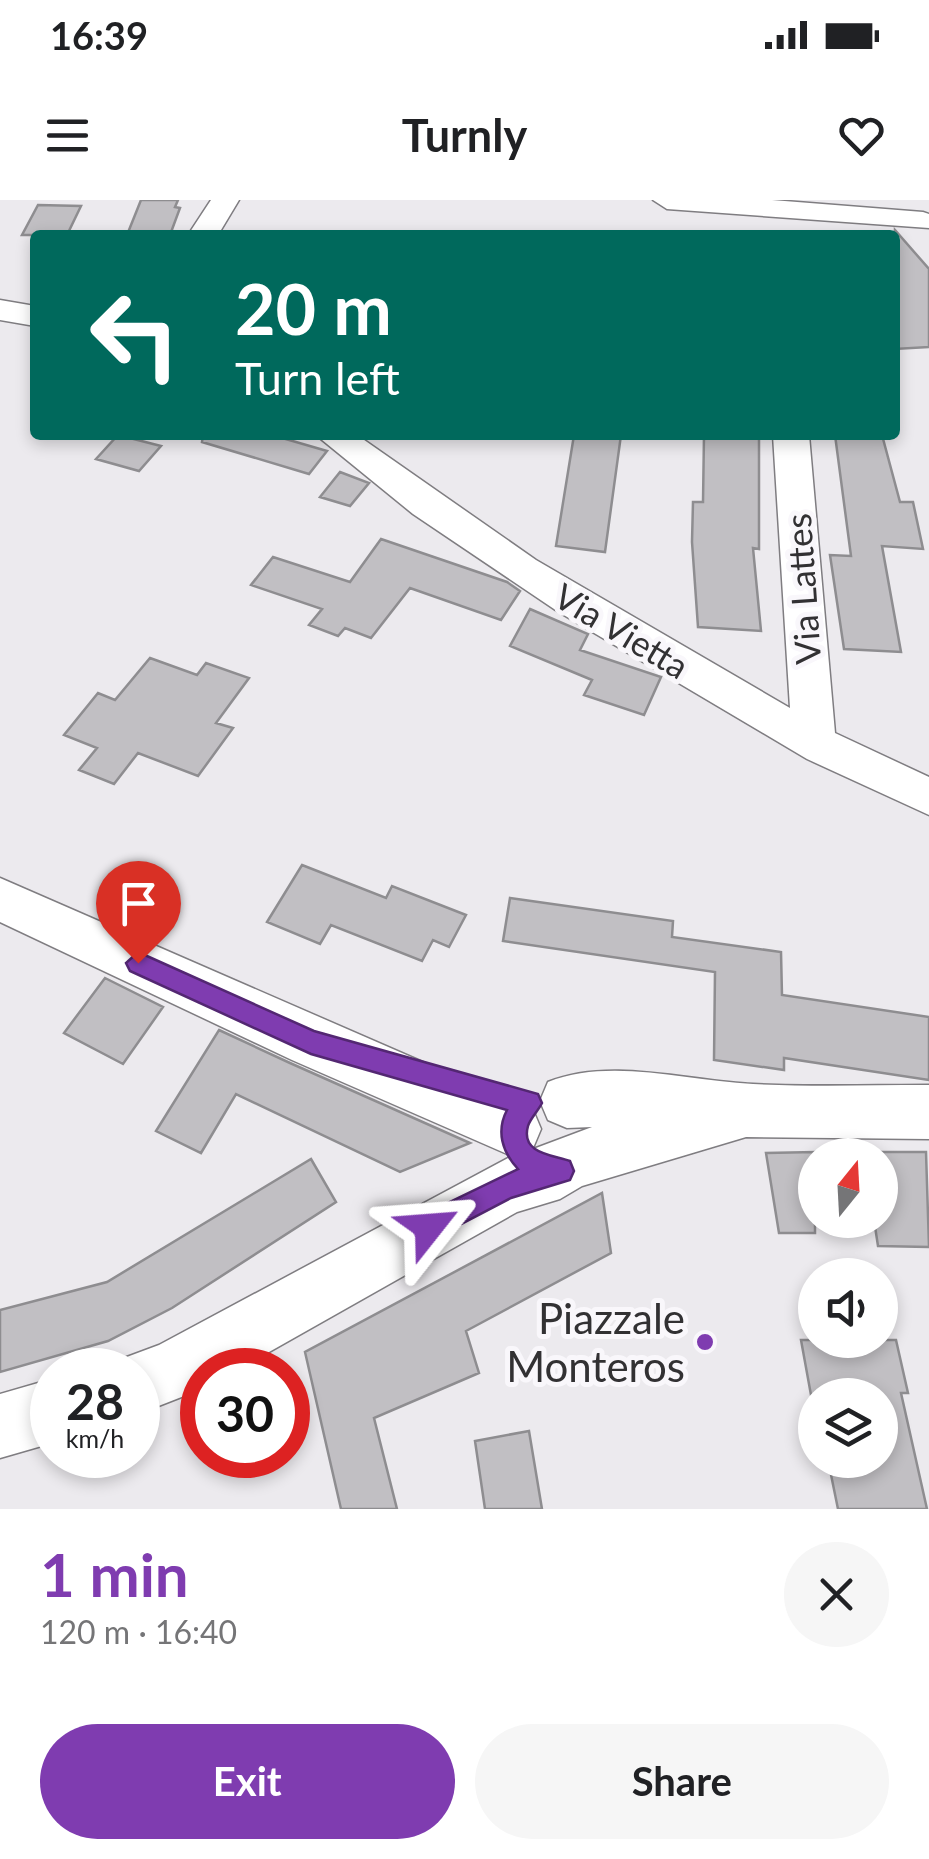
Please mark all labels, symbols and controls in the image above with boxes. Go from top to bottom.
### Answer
text: 16:39 [50,12,148,58]
icon: menu [40,108,95,163]
text: Turnly [402,108,527,162]
icon: heart [834,108,889,163]
text: 20 m [235,266,392,350]
icon: left [70,270,200,400]
text: Turn left [235,351,400,405]
street label: Via Lattes [776,512,828,666]
street label: Via Vietta [547,574,697,686]
pin [96,861,181,964]
icon: arrive [111,876,166,931]
north arrow [798,1138,898,1238]
map controls [798,1138,898,1478]
position arrow [377,1175,481,1279]
button: sound [798,1258,898,1358]
place label: Piazzale Monteros [506,1293,685,1391]
marker: Piazzale Monteros [694,1331,716,1353]
speed limit sign: 30 [180,1348,310,1478]
text: 28 [66,1371,124,1431]
button: layers [798,1378,898,1478]
text: km/h [66,1423,124,1453]
text: 1 min [40,1538,189,1610]
button: close [784,1542,889,1647]
text: 120 m · 16:40 [40,1612,237,1651]
button: Exit [40,1724,455,1839]
button: Share [475,1724,889,1839]

